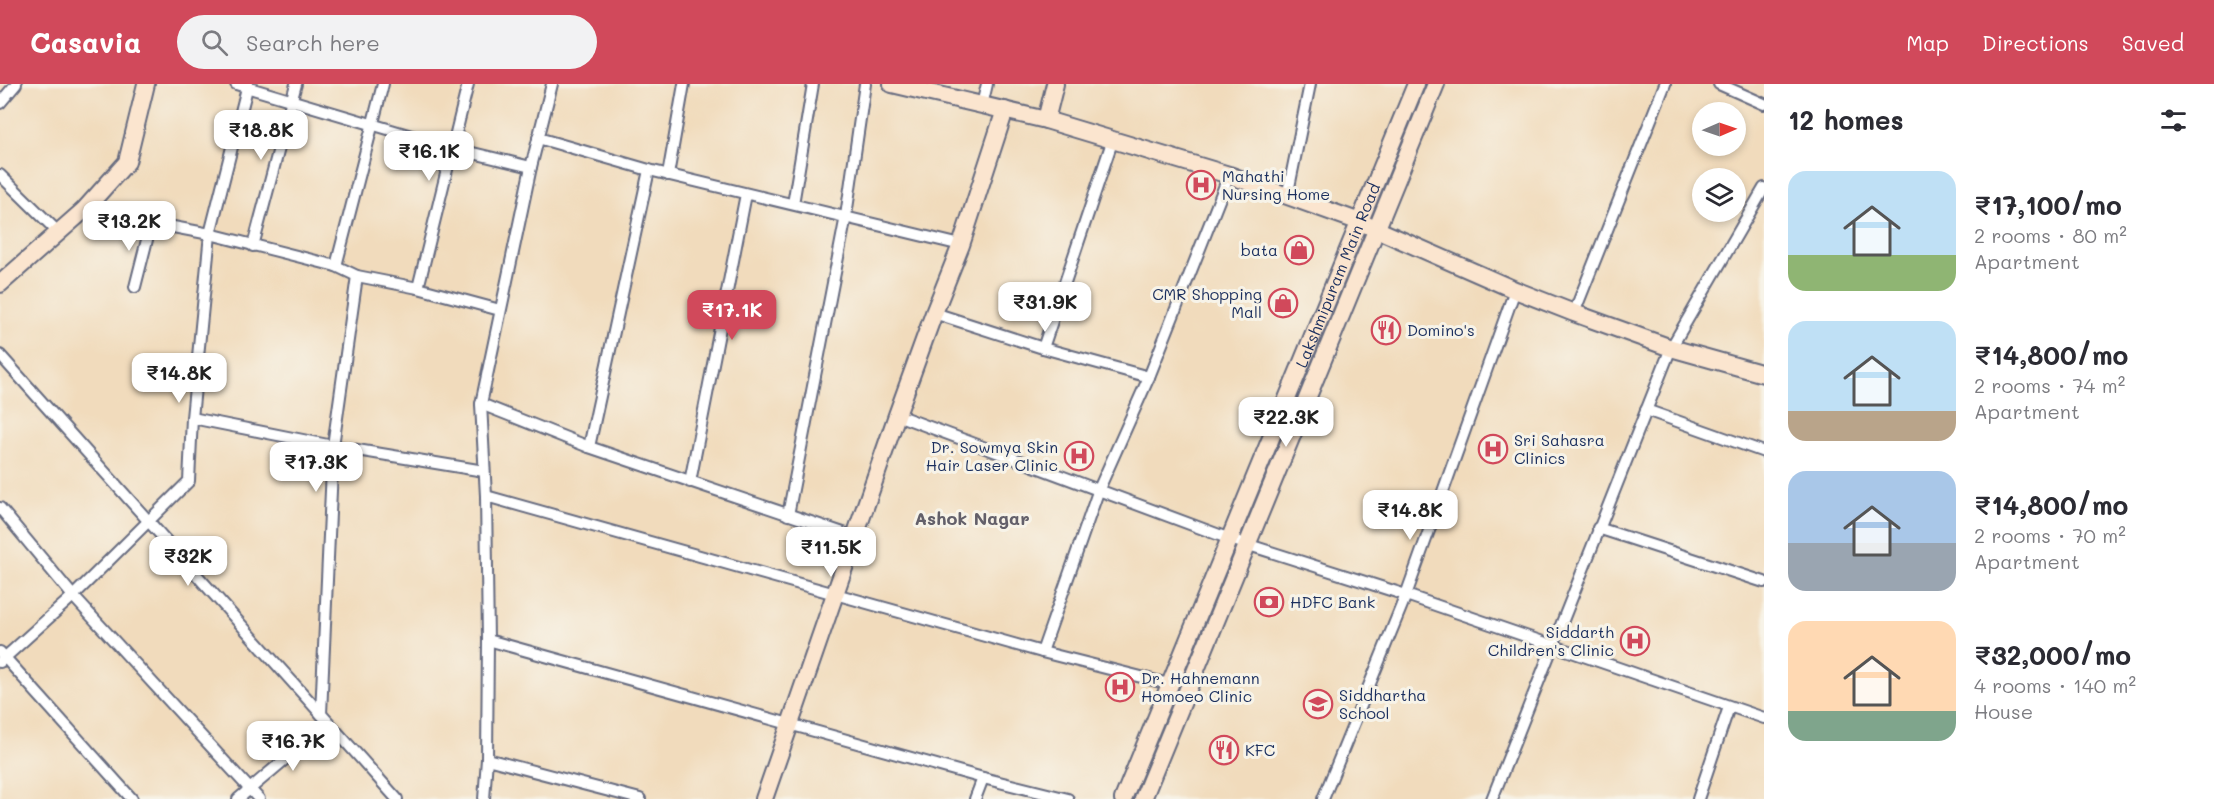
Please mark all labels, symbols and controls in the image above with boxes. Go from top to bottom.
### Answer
search box [177,15,597,69]
text: Casavia [30,24,141,60]
icon: search [198,26,231,59]
text: Search here [246,28,380,57]
text: Map [1906,29,1949,56]
text: Directions [1982,29,2089,56]
text: Saved [2122,29,2184,56]
north arrow [1692,102,1746,156]
map controls [1692,102,1746,222]
text: 12 homes [1788,103,1904,137]
icon: filters [2157,104,2190,137]
pin: ₹18.8K [212,110,310,161]
text: ₹18.8K [228,116,294,142]
pin: ₹16.1K [380,131,478,182]
text: ₹16.1K [398,137,460,163]
place label: Mahathi Nursing Home [1222,165,1330,204]
button: layers [1692,168,1746,222]
hospital icon: Mahathi Nursing Home [1185,169,1217,201]
street label: Lakshmipuram Main Road [1290,180,1384,370]
text: ₹17,100/mo [1974,188,2122,222]
icon: home [1836,195,1908,267]
pin: ₹13.2K [80,201,178,252]
text: ₹13.2K [97,207,161,233]
text: 2 rooms · 80 m² [1974,222,2127,248]
shop icon: bata [1283,234,1315,266]
place label: bata [1241,239,1278,260]
text: Apartment [1974,248,2080,274]
pin: ₹31.9K [996,282,1094,333]
place label: CMR Shopping Mall [1152,283,1262,322]
shop icon: CMR Shopping Mall [1267,287,1299,319]
text: ₹31.9K [1012,288,1078,314]
pin: ₹17.1K [683,290,781,341]
text: ₹17.1K [701,296,763,322]
restaurant icon: Domino's [1370,314,1402,346]
place label: Domino's [1407,319,1475,340]
text: ₹14,800/mo [1974,338,2128,372]
icon: home [1836,345,1908,417]
pin: ₹14.8K [130,353,228,404]
text: ₹14.8K [146,359,212,385]
text: 2 rooms · 74 m² [1974,372,2125,398]
pin: ₹22.3K [1237,397,1335,448]
text: Apartment [1974,398,2080,424]
text: ₹22.3K [1253,403,1319,429]
place label: Sri Sahasra Clinics [1514,429,1605,468]
hospital icon: Sri Sahasra Clinics [1477,433,1509,465]
place label: Dr. Sowmya Skin Hair Laser Clinic [926,436,1058,475]
hospital icon: Dr. Sowmya Skin Hair Laser Clinic [1063,440,1095,472]
pin: ₹17.3K [267,442,365,493]
text: ₹17.3K [284,448,348,474]
text: ₹14,800/mo [1974,488,2128,522]
pin: ₹14.8K [1361,490,1459,541]
icon: home [1836,495,1908,567]
text: ₹14.8K [1377,496,1443,522]
district label: Ashok Nagar [914,506,1030,530]
text: 2 rooms · 70 m² [1974,522,2126,548]
pin: ₹11.5K [782,527,880,578]
text: ₹11.5K [800,533,862,559]
pin: ₹32K [152,536,224,587]
text: ₹32K [163,542,213,568]
text: Apartment [1974,548,2080,574]
bank icon: HDFC Bank [1253,586,1285,618]
place label: HDFC Bank [1290,591,1375,612]
place label: Siddarth Children's Clinic [1488,621,1614,660]
hospital icon: Siddarth Children's Clinic [1619,625,1651,657]
text: ₹32,000/mo [1974,638,2131,672]
icon: home [1836,645,1908,717]
place label: Dr. Hahnemann Homoeo Clinic [1141,667,1260,706]
hospital icon: Dr. Hahnemann Homoeo Clinic [1104,671,1136,703]
text: 4 rooms · 140 m² [1974,672,2136,698]
place label: Siddhartha School [1339,684,1426,723]
school or university icon: Siddhartha School [1302,688,1334,720]
text: House [1974,698,2033,724]
pin: ₹16.7K [244,721,342,772]
text: ₹16.7K [261,727,325,753]
restaurant icon: KFC [1208,734,1240,766]
place label: KFC [1245,739,1275,760]

